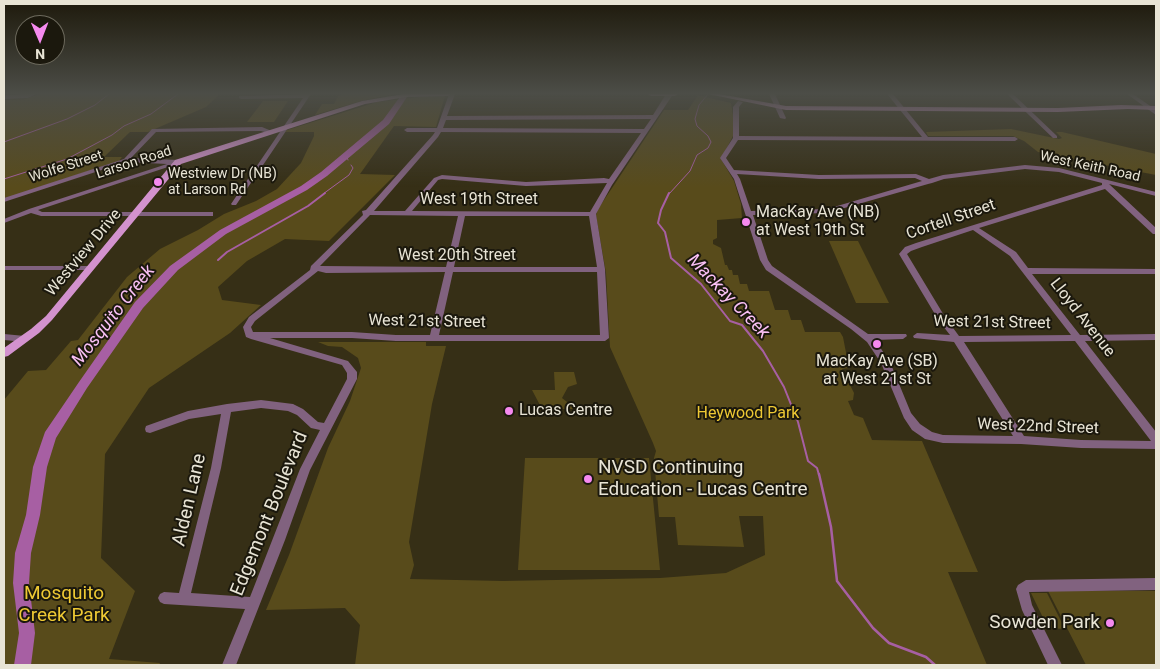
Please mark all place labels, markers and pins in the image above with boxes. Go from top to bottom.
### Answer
place label: Westview Dr (NB) at Larson Rd [168,166,277,198]
marker: Westview Dr (NB) at Larson Rd [152,176,164,188]
place label: MacKay Ave (NB) at West 19th St [756,203,880,241]
marker: MacKay Ave (NB) at West 19th St [740,216,752,228]
marker: MacKay Ave (SB) at West 21st St [871,338,883,350]
place label: MacKay Ave (SB) at West 21st St [816,352,938,390]
place label: Lucas Centre [519,401,612,421]
marker: Lucas Centre [503,405,515,417]
place label: NVSD Continuing Education - Lucas Centre [598,457,808,501]
marker: NVSD Continuing Education - Lucas Centre [582,473,594,485]
place label: Sowden Park [989,612,1100,634]
marker: Sowden Park [1104,617,1116,629]

